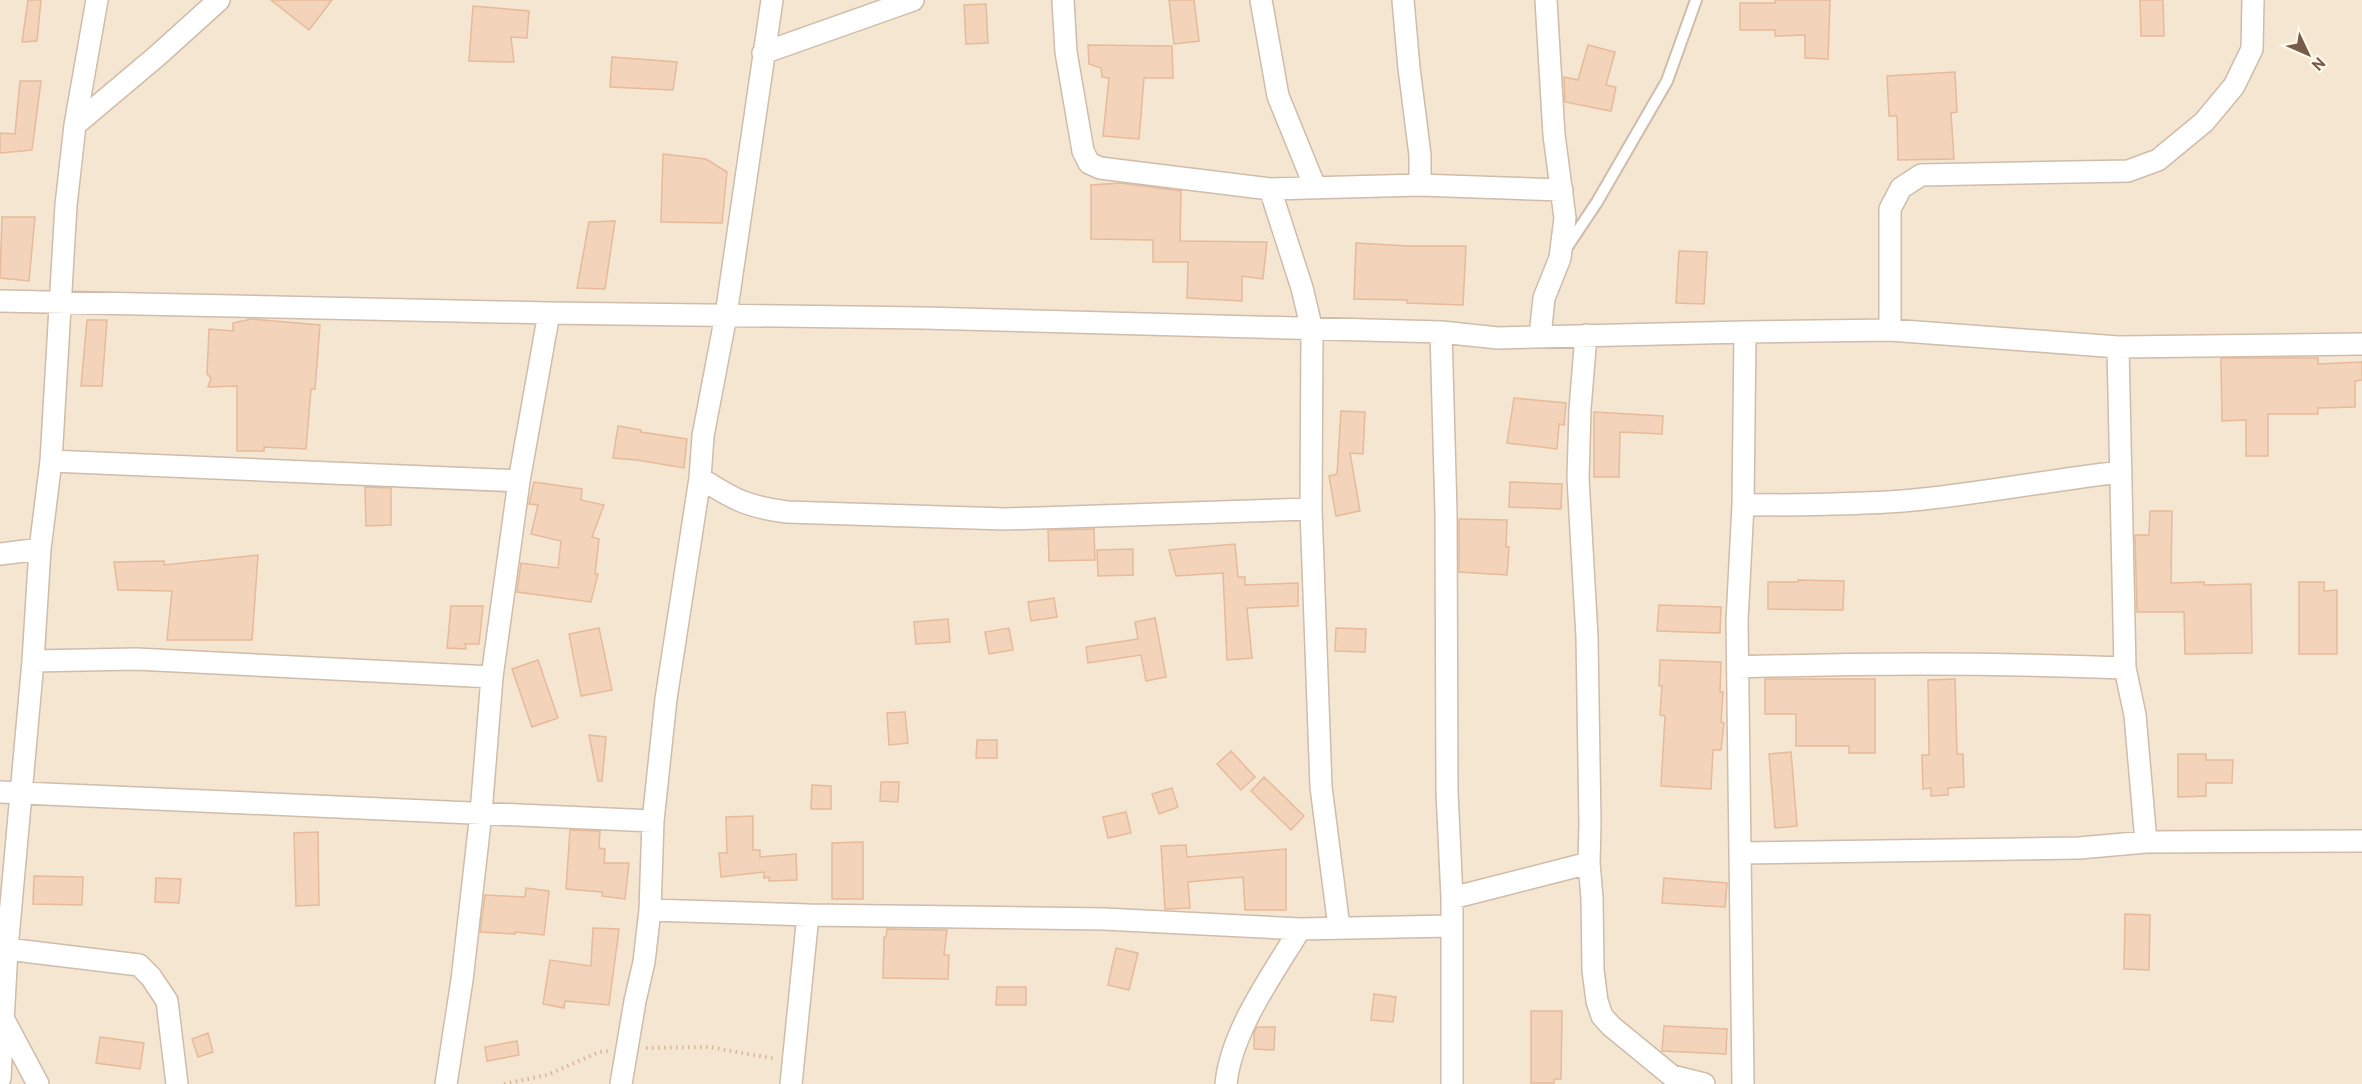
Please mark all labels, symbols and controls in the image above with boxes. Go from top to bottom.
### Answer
north arrow [2278,24,2338,84]
text: N [2306,52,2329,74]

